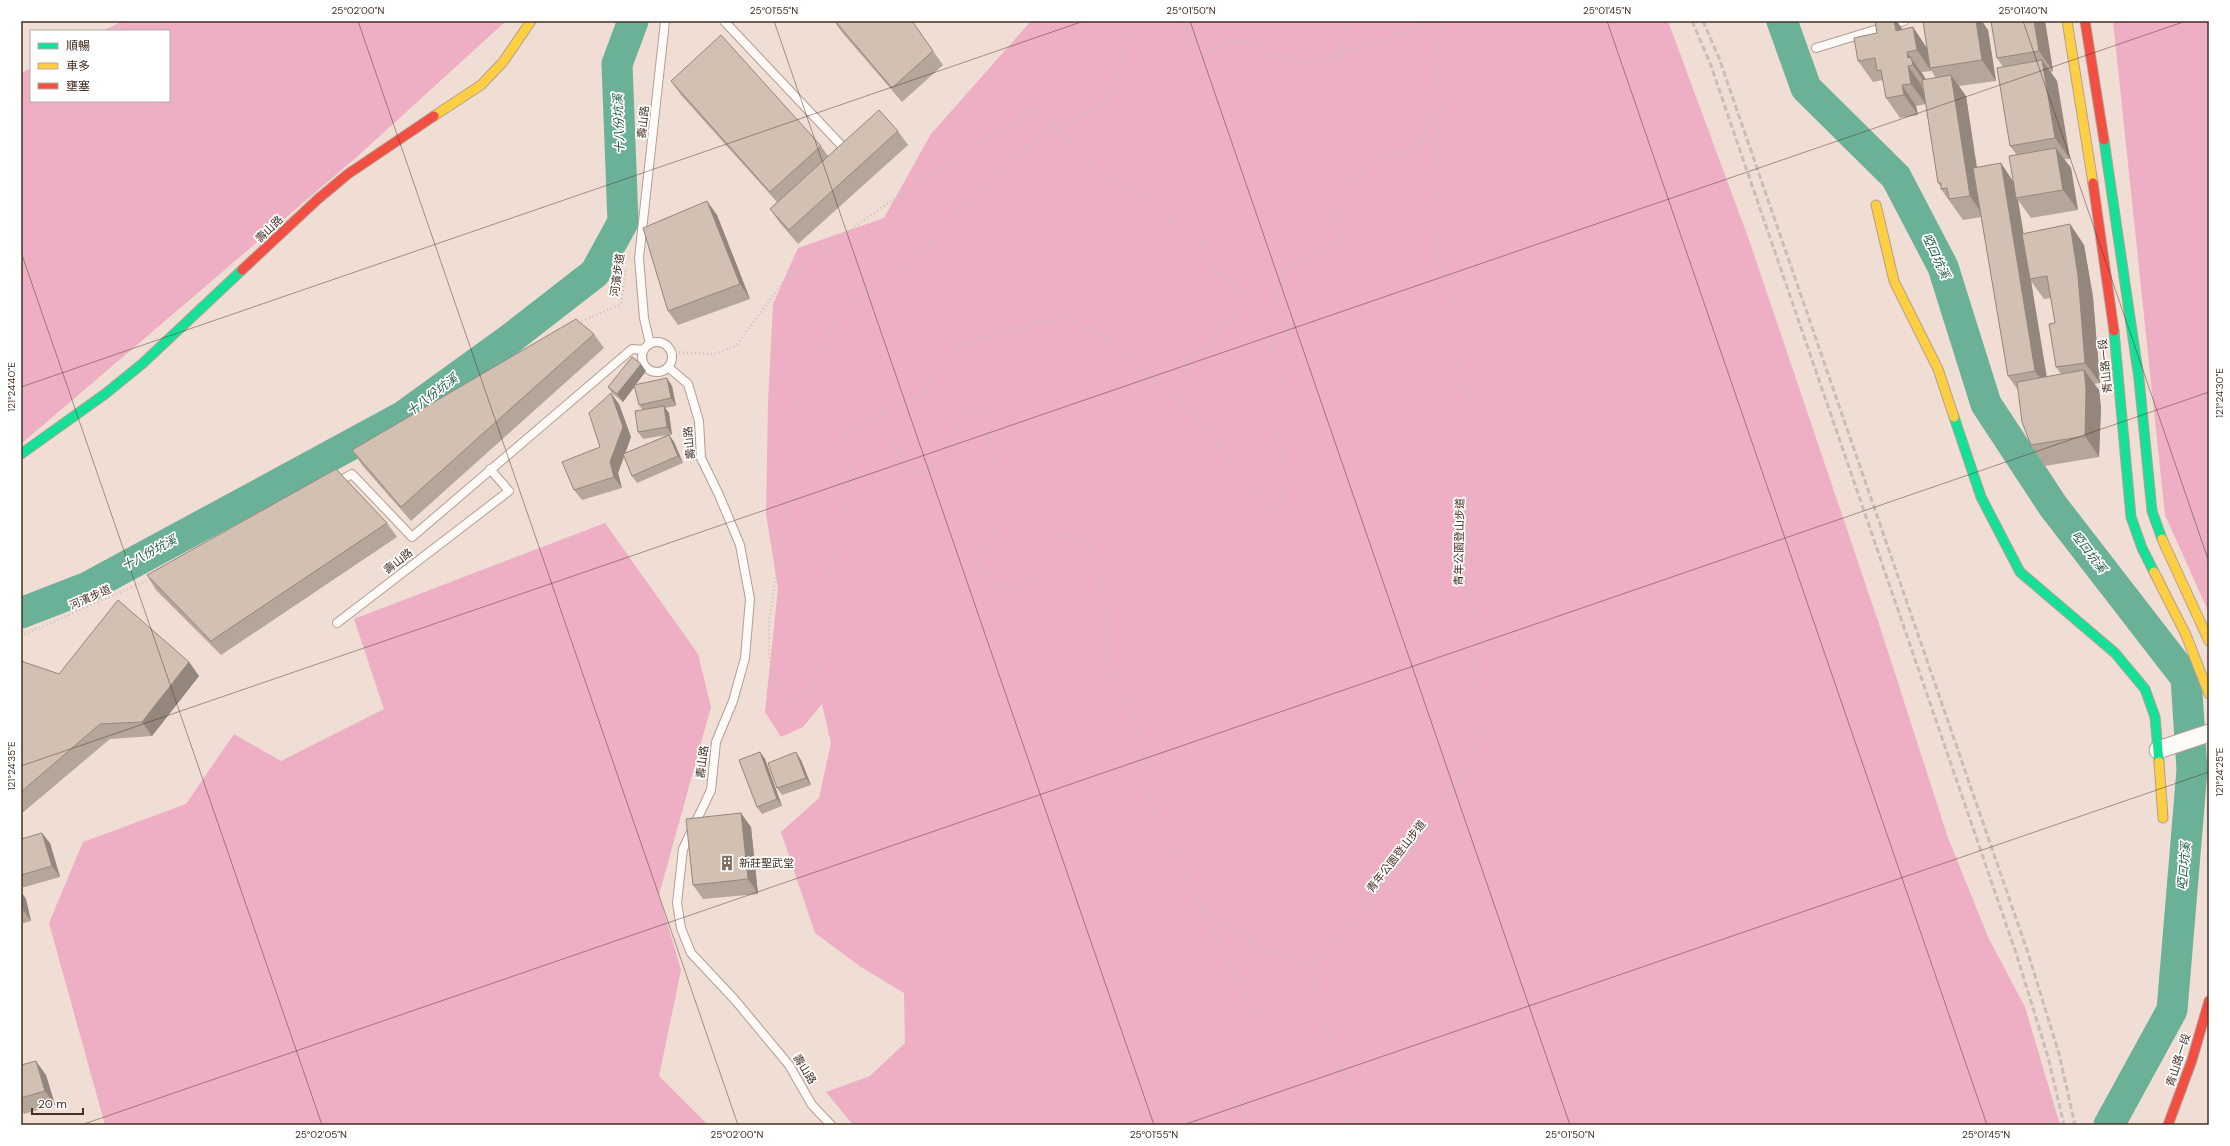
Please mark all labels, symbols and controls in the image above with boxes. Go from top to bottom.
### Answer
text: 25°02'00"N [332,4,385,17]
text: 25°01'55"N [750,4,798,17]
text: 25°01'50"N [1166,4,1216,17]
text: 25°01'45"N [1583,4,1631,17]
text: 25°01'40"N [1998,4,2048,17]
legend [30,30,170,102]
text: 順暢 [66,38,90,54]
text: 車多 [66,58,90,74]
text: 壅塞 [66,78,90,94]
water label: 十八份坑溪 [610,92,628,154]
street label: 壽山路 [634,105,652,139]
street label: 壽山路 [252,213,286,245]
water label: 啞口坑溪 [1919,231,1954,283]
street label: 河濱步道 [607,252,627,298]
street label: 青山路一段 [2095,338,2115,394]
text: 121°24'40"E [5,362,18,412]
text: 121°24'30"E [2213,368,2226,418]
water label: 十八份坑溪 [403,369,462,419]
street label: 壽山路 [680,426,698,460]
street label: 青年公園登山步道 [1451,498,1467,586]
water label: 啞口坑溪 [2068,528,2111,578]
water label: 十八份坑溪 [119,531,181,574]
street label: 壽山路 [381,545,415,577]
street label: 河濱步道 [67,582,113,612]
text: 121°24'35"E [5,741,18,791]
street label: 壽山路 [693,745,711,779]
text: 121°24'25"E [2213,747,2226,796]
street label: 青年公園登山步道 [1363,817,1429,895]
water label: 啞口坑溪 [2174,839,2194,891]
building icon: 新莊聖武堂 [718,854,736,872]
place label: 新莊聖武堂 [739,856,794,870]
street label: 青山路一段 [2163,1032,2193,1088]
street label: 壽山路 [790,1051,820,1087]
scale bar [32,1090,83,1116]
text: 20 m [38,1096,67,1112]
text: 25°02'05"N [295,1128,347,1141]
text: 25°02'00"N [711,1128,764,1141]
text: 25°01'55"N [1130,1128,1178,1141]
text: 25°01'50"N [1545,1128,1595,1141]
text: 25°01'45"N [1962,1128,2010,1141]

